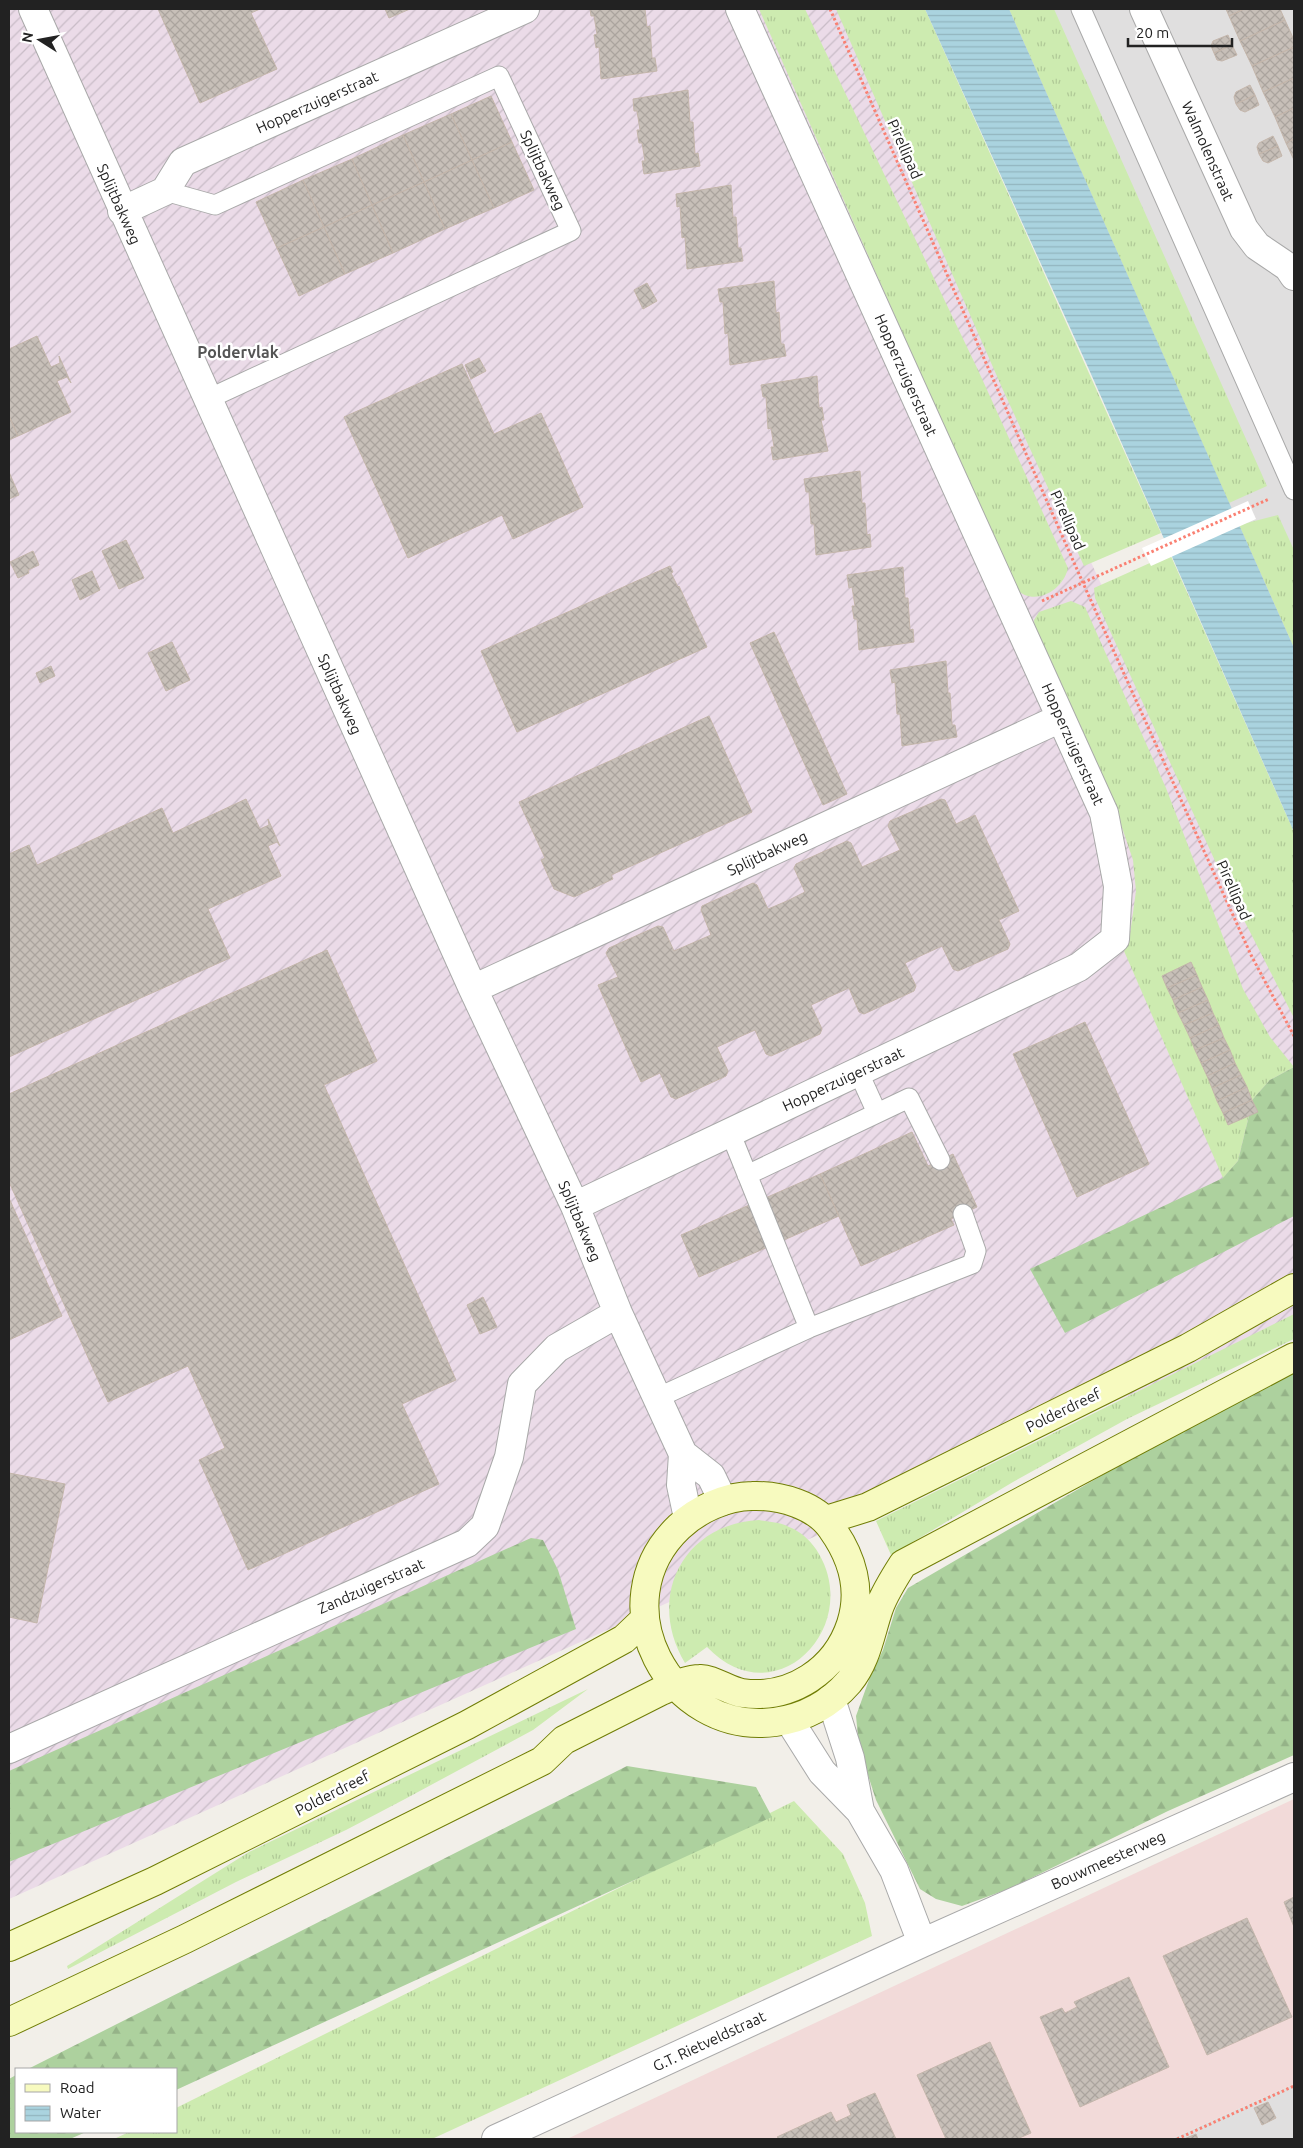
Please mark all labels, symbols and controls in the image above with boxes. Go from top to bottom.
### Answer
north arrow [15,15,65,65]
scale bar [1128,15,1232,47]
text: 20 m [1136,24,1169,41]
text: N [18,31,36,44]
street label: Hopperzuigerstraat [253,67,381,137]
street label: Walmolenstraat [1178,99,1238,203]
street label: Pirellipad [884,117,926,181]
street label: Splijtbakweg [517,127,569,213]
street label: Splijtbakweg [94,161,144,247]
street label: Hopperzuigerstraat [871,311,941,439]
district label: Poldervlak [197,343,279,361]
street label: Pirellipad [1047,488,1089,552]
street label: Splijtbakweg [315,651,365,737]
street label: Hopperzuigerstraat [1038,680,1108,808]
street label: Splijtbakweg [724,827,810,879]
street label: Pirellipad [1213,858,1255,922]
street label: Hopperzuigerstraat [780,1043,906,1115]
street label: Splijtbakweg [555,1178,605,1264]
street label: Polderdreef [1023,1384,1103,1435]
street label: Zandzuigerstraat [315,1555,427,1617]
street label: Polderdreef [292,1767,372,1819]
street label: Bouwmeesterweg [1048,1827,1168,1893]
street label: G.T. Rietveldstraat [650,2007,768,2075]
legend [15,2068,178,2133]
text: Road [60,2079,95,2096]
text: Water [60,2104,101,2121]

